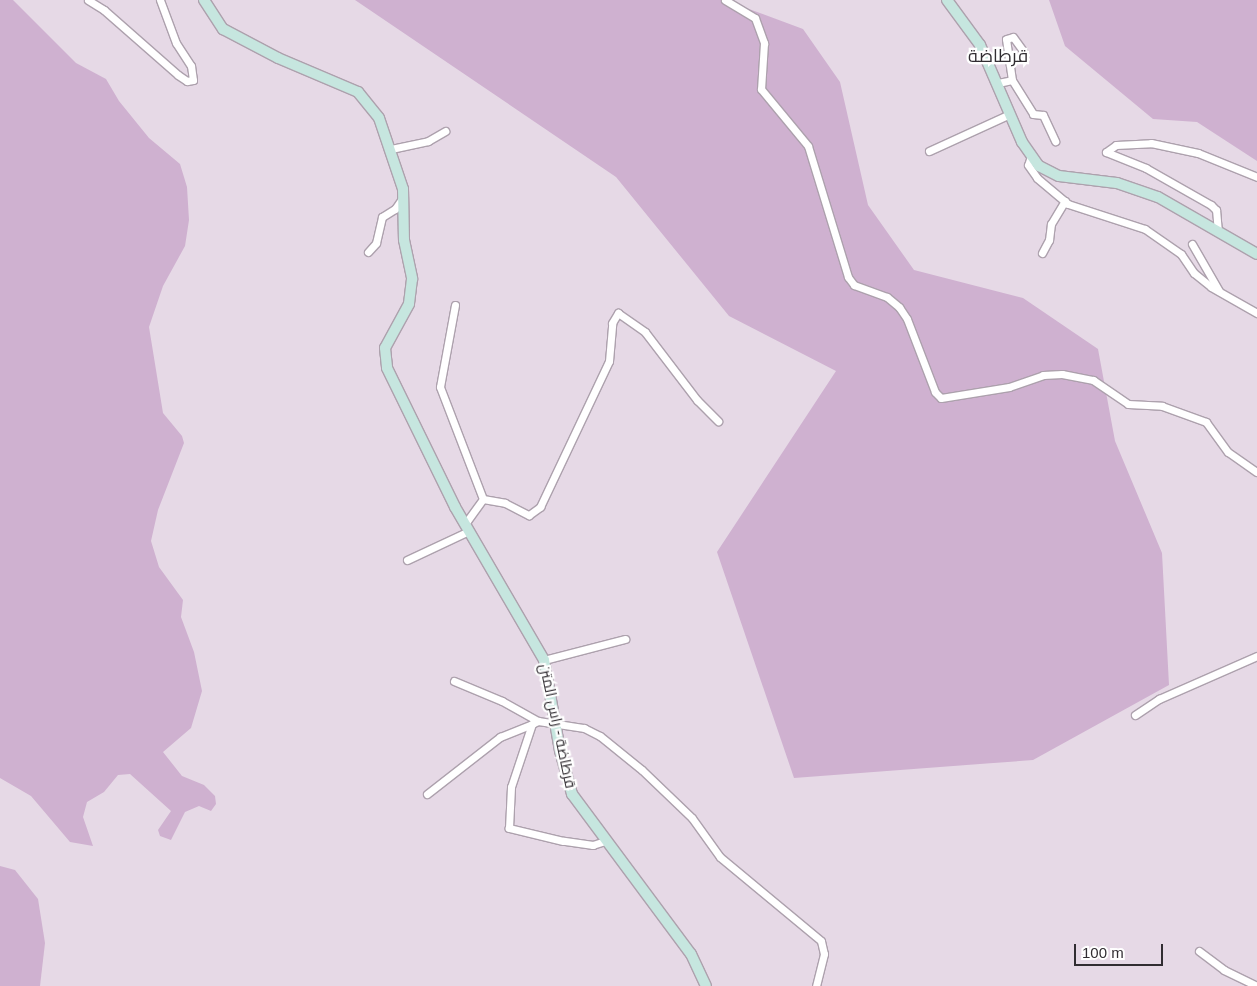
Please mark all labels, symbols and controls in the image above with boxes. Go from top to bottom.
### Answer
district label: قرطاضة [968,45,1028,67]
street label: قرطاضة - راس المتن [536,662,580,790]
scale bar [1077,934,1166,966]
text: 100 m [1082,944,1124,961]

